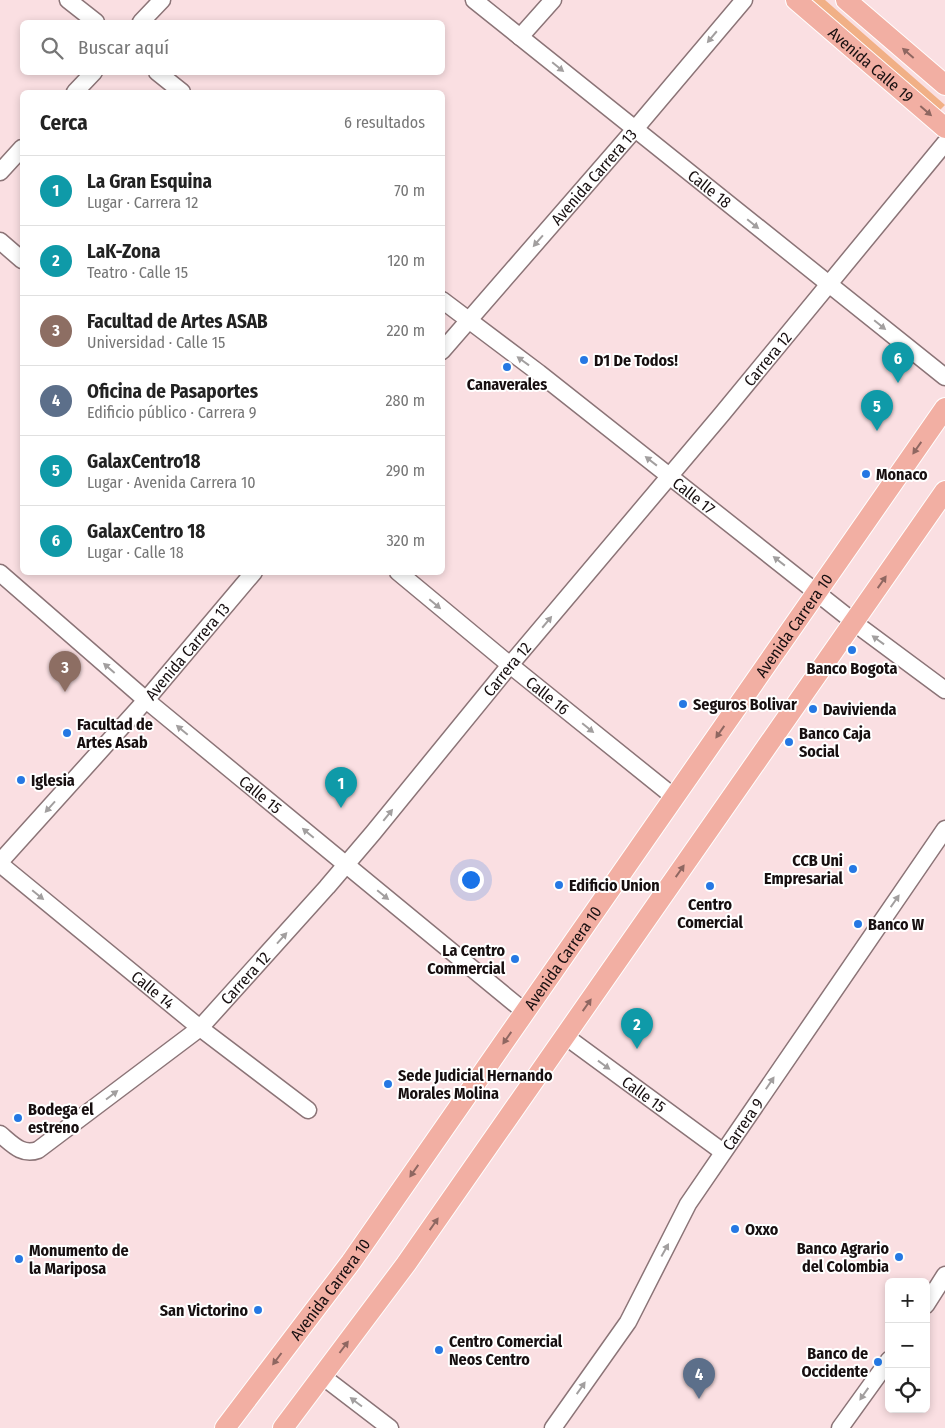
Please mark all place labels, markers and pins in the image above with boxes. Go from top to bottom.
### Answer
pin: 6 [882,342,914,383]
place label: D1 De Todos! [594,351,678,370]
marker: D1 De Todos! [578,354,590,366]
marker: Canaverales [501,361,513,373]
place label: Canaverales [467,375,547,394]
pin: 5 [861,390,893,431]
place label: Monaco [876,465,928,484]
marker: Monaco [860,468,872,480]
marker: Banco Bogota [846,644,858,656]
pin: 3 [49,651,81,692]
place label: Banco Bogota [807,659,897,678]
place label: Seguros Bolivar [693,695,797,714]
marker: Seguros Bolivar [677,698,689,710]
place label: Davivienda [823,700,897,719]
marker: Davivienda [807,703,819,715]
place label: Facultad de Artes Asab [76,715,153,752]
place label: Banco Caja Social [799,724,871,761]
marker: Facultad de Artes Asab [61,727,73,739]
marker: Banco Caja Social [783,736,795,748]
pin: 1 [325,767,357,808]
place label: Iglesia [31,771,75,790]
marker: Iglesia [15,774,27,786]
place label: CCB Uni Empresarial [764,851,844,888]
marker: CCB Uni Empresarial [847,863,859,875]
place label: Edificio Union [569,876,660,895]
marker: Edificio Union [553,879,565,891]
marker: Centro Comercial [704,880,716,892]
place label: Centro Comercial [677,895,743,932]
place label: Banco W [868,915,925,934]
marker: Banco W [852,918,864,930]
place label: La Centro Commercial [427,941,506,978]
marker: La Centro Commercial [509,953,521,965]
pin: 2 [621,1008,653,1049]
place label: Sede Judicial Hernando Morales Molina [398,1066,553,1103]
marker: Sede Judicial Hernando Morales Molina [382,1078,394,1090]
place label: Bodega el estreno [28,1100,94,1137]
marker: Bodega el estreno [12,1112,24,1124]
place label: Oxxo [745,1220,779,1239]
marker: Oxxo [729,1223,741,1235]
place label: Banco Agrario del Colombia [797,1239,889,1276]
place label: Monumento de la Mariposa [29,1241,129,1278]
marker: Banco Agrario del Colombia [893,1251,905,1263]
marker: Monumento de la Mariposa [13,1253,25,1265]
place label: San Victorino [160,1301,248,1320]
marker: San Victorino [252,1304,264,1316]
place label: Centro Comercial Neos Centro [449,1332,563,1369]
marker: Centro Comercial Neos Centro [433,1344,445,1356]
place label: Banco de Occidente [801,1344,868,1381]
marker: Banco de Occidente [872,1356,884,1368]
pin: 4 [683,1358,715,1399]

